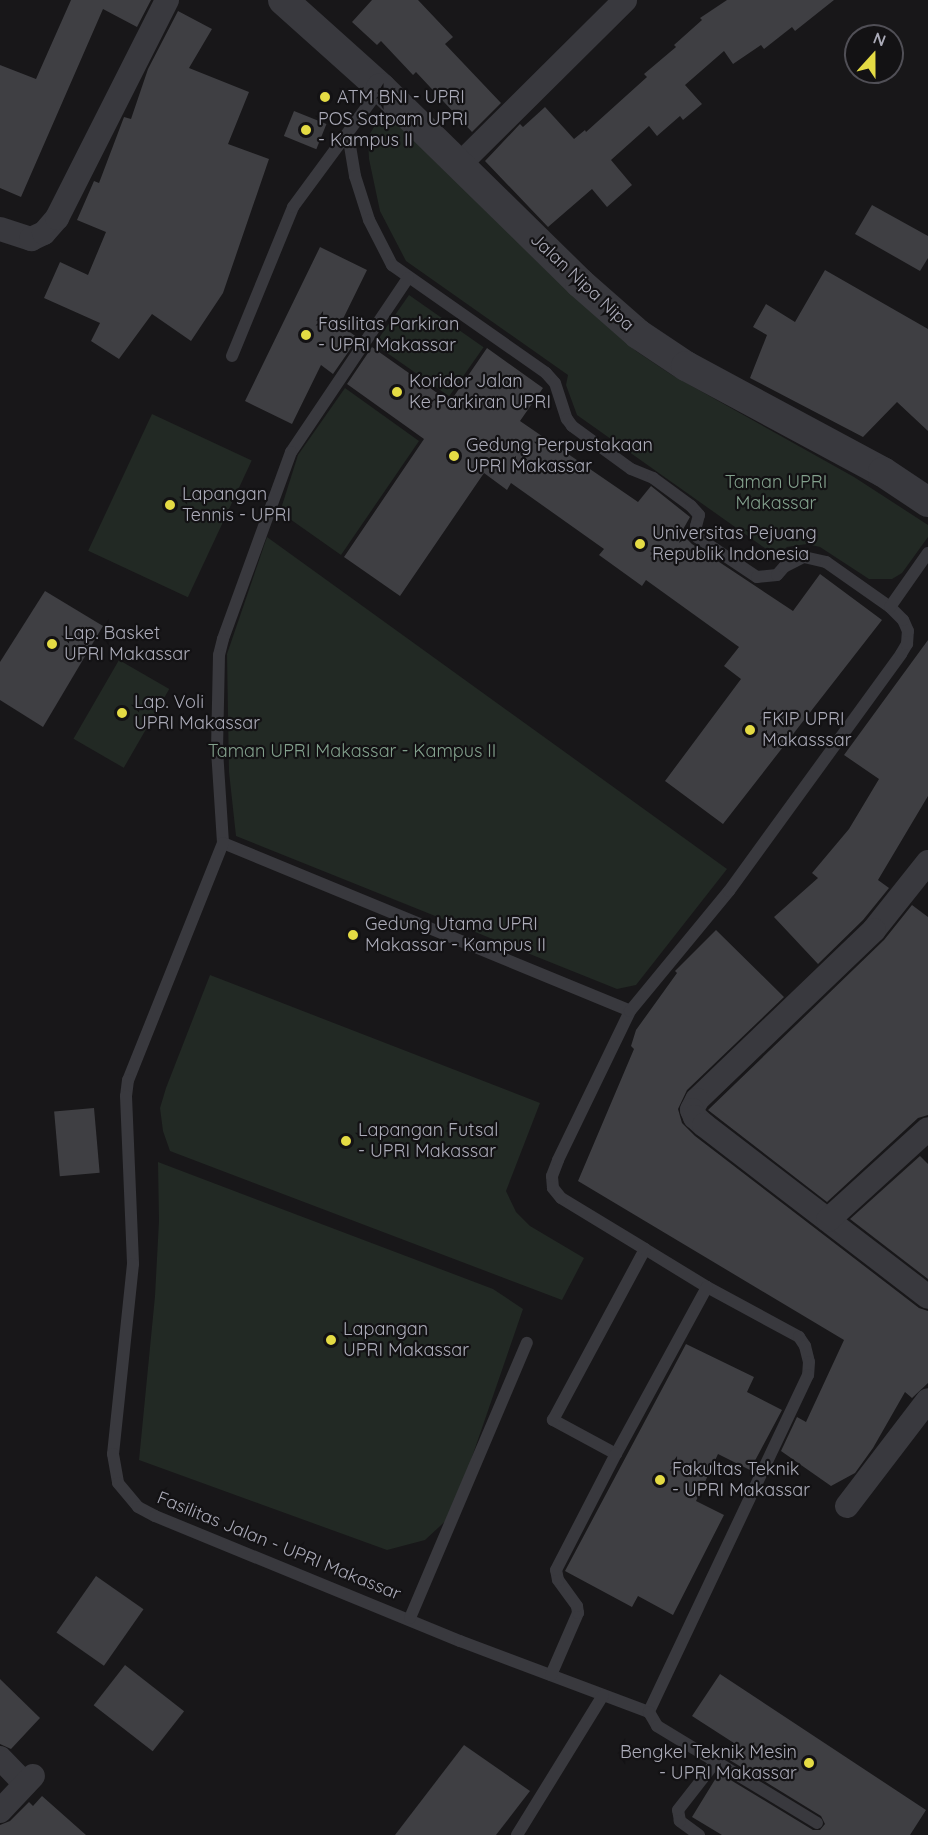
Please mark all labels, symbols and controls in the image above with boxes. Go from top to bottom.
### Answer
north arrow [844,24,904,84]
text: N [871,28,889,51]
place label: ATM BNI - UPRI [337,86,465,108]
marker: ATM BNI - UPRI [318,90,332,104]
place label: POS Satpam UPRI - Kampus II [318,109,468,152]
marker: POS Satpam UPRI - Kampus II [299,123,313,137]
street label: Jalan Nipa Nipa [526,228,638,336]
place label: Fasilitas Parkiran - UPRI Makassar [318,314,459,356]
marker: Fasilitas Parkiran - UPRI Makassar [299,328,313,342]
place label: Koridor Jalan Ke Parkiran UPRI [409,371,551,413]
marker: Koridor Jalan Ke Parkiran UPRI [390,385,404,399]
place label: Gedung Perpustakaan UPRI Makassar [466,435,653,478]
marker: Gedung Perpustakaan UPRI Makassar [447,449,461,463]
park label: Taman UPRI Makassar [725,472,827,514]
place label: Lapangan Tennis - UPRI [182,484,291,526]
marker: Lapangan Tennis - UPRI [163,498,177,512]
place label: Universitas Pejuang Republik Indonesia [652,523,817,566]
marker: Universitas Pejuang Republik Indonesia [633,537,647,551]
place label: Lap. Basket UPRI Makassar [64,623,190,666]
marker: Lap. Basket UPRI Makassar [45,637,59,651]
place label: Lap. Voli UPRI Makassar [134,692,260,734]
marker: Lap. Voli UPRI Makassar [115,706,129,720]
place label: FKIP UPRI Makasssar [762,709,852,752]
marker: FKIP UPRI Makasssar [743,723,757,737]
park label: Taman UPRI Makassar - Kampus II [208,740,496,762]
place label: Gedung Utama UPRI Makassar - Kampus II [365,914,546,956]
marker: Gedung Utama UPRI Makassar - Kampus II [346,928,360,942]
place label: Lapangan Futsal - UPRI Makassar [358,1120,498,1162]
marker: Lapangan Futsal - UPRI Makassar [339,1134,353,1148]
place label: Lapangan UPRI Makassar [343,1319,469,1362]
marker: Lapangan UPRI Makassar [324,1333,338,1347]
place label: Fakultas Teknik - UPRI Makassar [672,1459,810,1502]
marker: Fakultas Teknik - UPRI Makassar [653,1473,667,1487]
street label: Fasilitas Jalan - UPRI Makassar [154,1487,404,1605]
place label: Bengkel Teknik Mesin - UPRI Makassar [620,1742,797,1784]
marker: Bengkel Teknik Mesin - UPRI Makassar [802,1756,816,1770]

